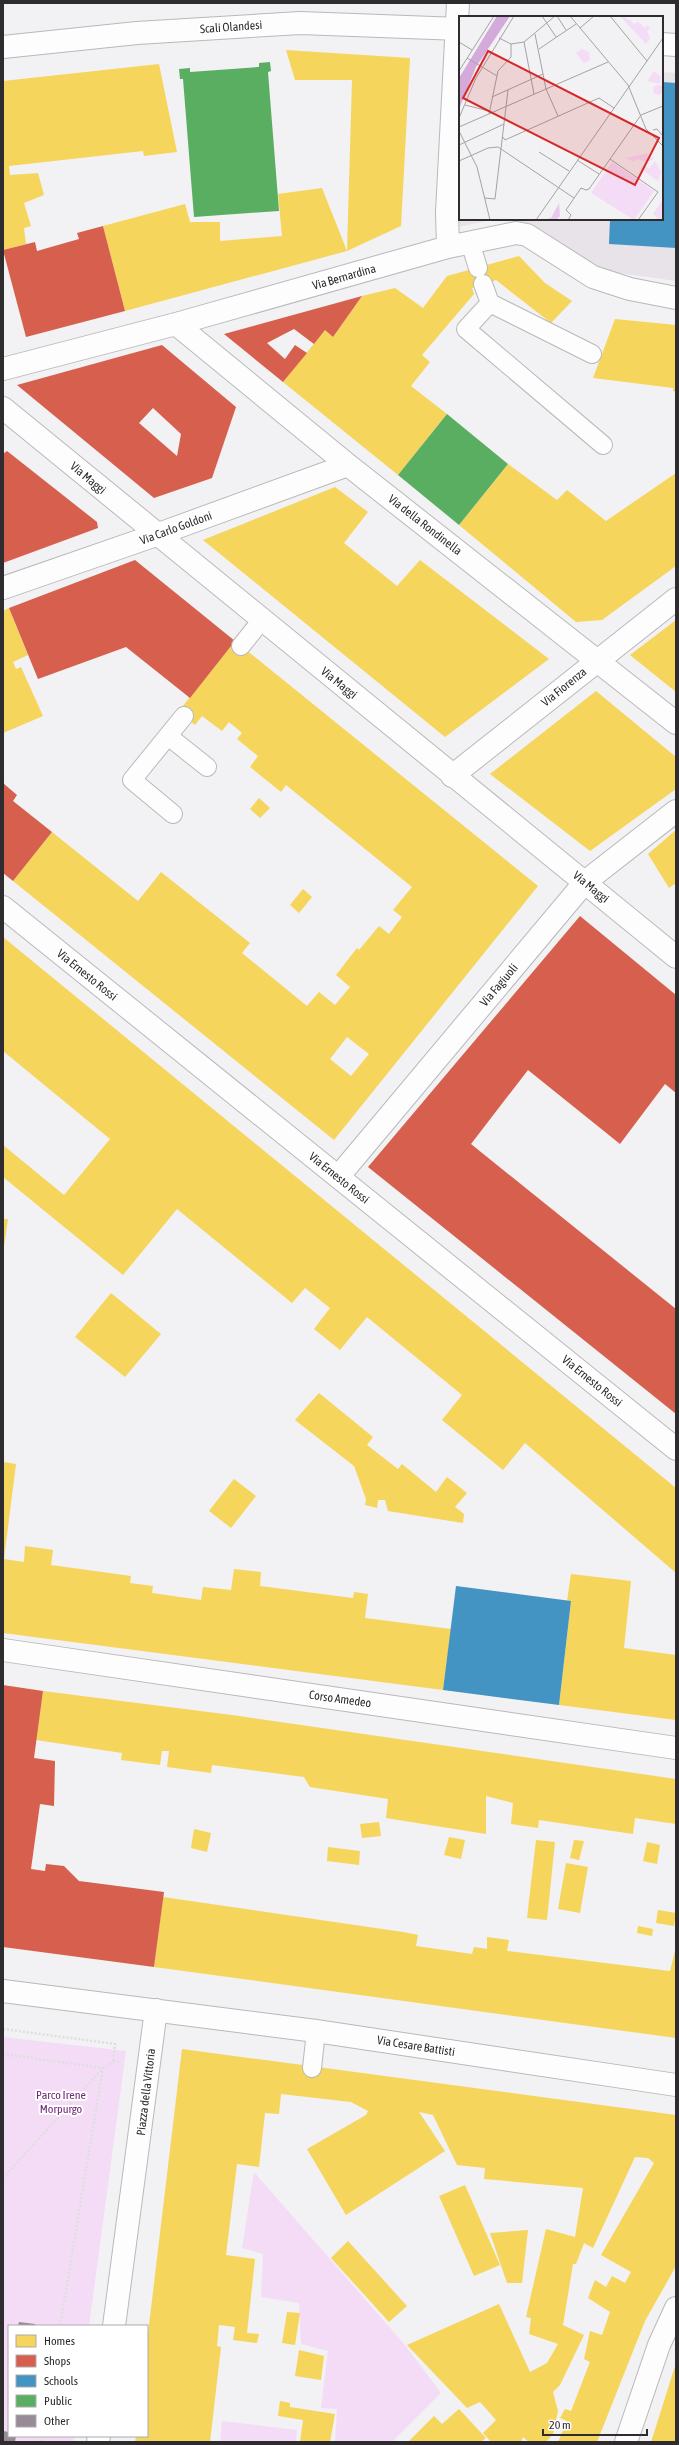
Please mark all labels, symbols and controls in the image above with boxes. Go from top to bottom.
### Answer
inset map [459,16,663,220]
street label: Scali Olandesi [199,18,263,36]
street label: Via Bernardina [311,261,377,293]
street label: Via Maggi [67,459,109,497]
street label: Via della Rondinella [385,492,465,558]
street label: Via Carlo Goldoni [138,508,214,548]
street label: Via Maggi [318,664,360,702]
street label: Via Fiorenza [539,665,589,709]
street label: Via Maggi [570,868,612,906]
street label: Via Ernesto Rossi [54,946,120,1004]
street label: Via Fagiuoli [477,961,521,1009]
street label: Via Ernesto Rossi [306,1149,372,1207]
street label: Via Ernesto Rossi [559,1352,625,1410]
street label: Corso Amedeo [308,1688,372,1710]
street label: Via Cesare Battisti [376,2033,456,2059]
street label: Piazza della Vittoria [134,2048,158,2136]
park label: Parco Irene Morpurgo [36,2088,86,2116]
legend [8,2325,148,2437]
text: Homes [44,2334,75,2348]
text: Shops [44,2354,70,2368]
text: Schools [44,2374,78,2388]
text: Public [44,2394,72,2408]
scale bar [543,2411,647,2437]
text: Other [44,2414,70,2428]
text: 20 m [549,2418,571,2432]

